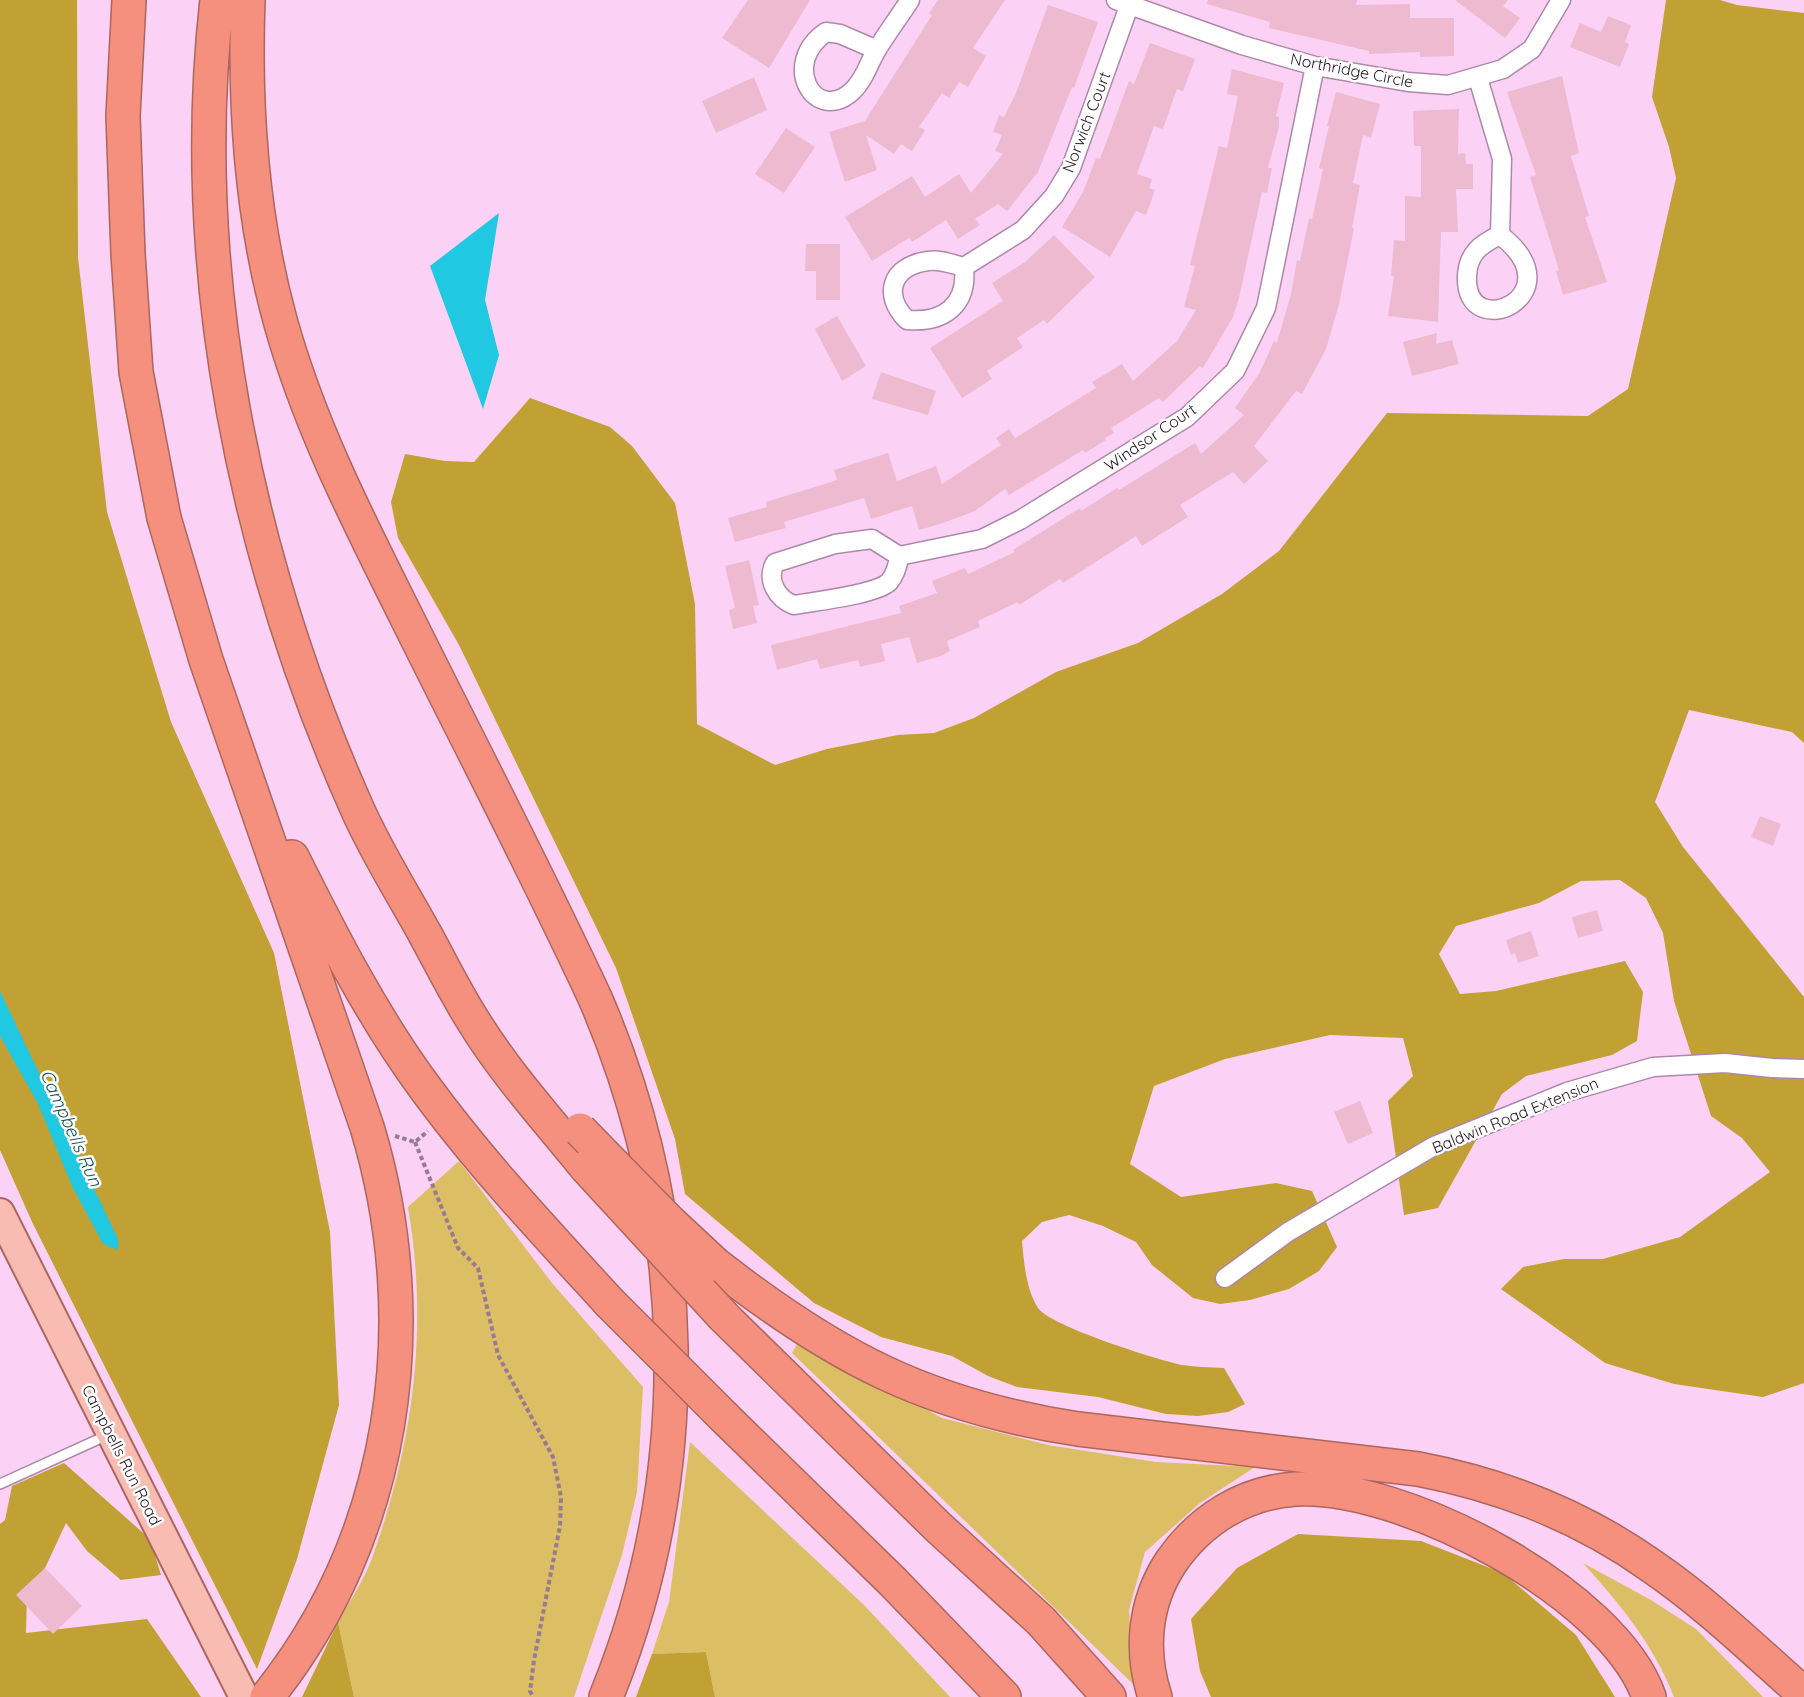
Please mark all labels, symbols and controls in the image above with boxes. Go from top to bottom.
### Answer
street label: Northridge Circle [1289,48,1415,92]
street label: Norwich Court [1058,69,1114,175]
street label: Windsor Court [1100,399,1200,475]
water label: Campbells Run [35,1066,108,1190]
street label: Baldwin Road Extension [1429,1072,1601,1158]
street label: Campbells Run Road [78,1381,166,1529]

